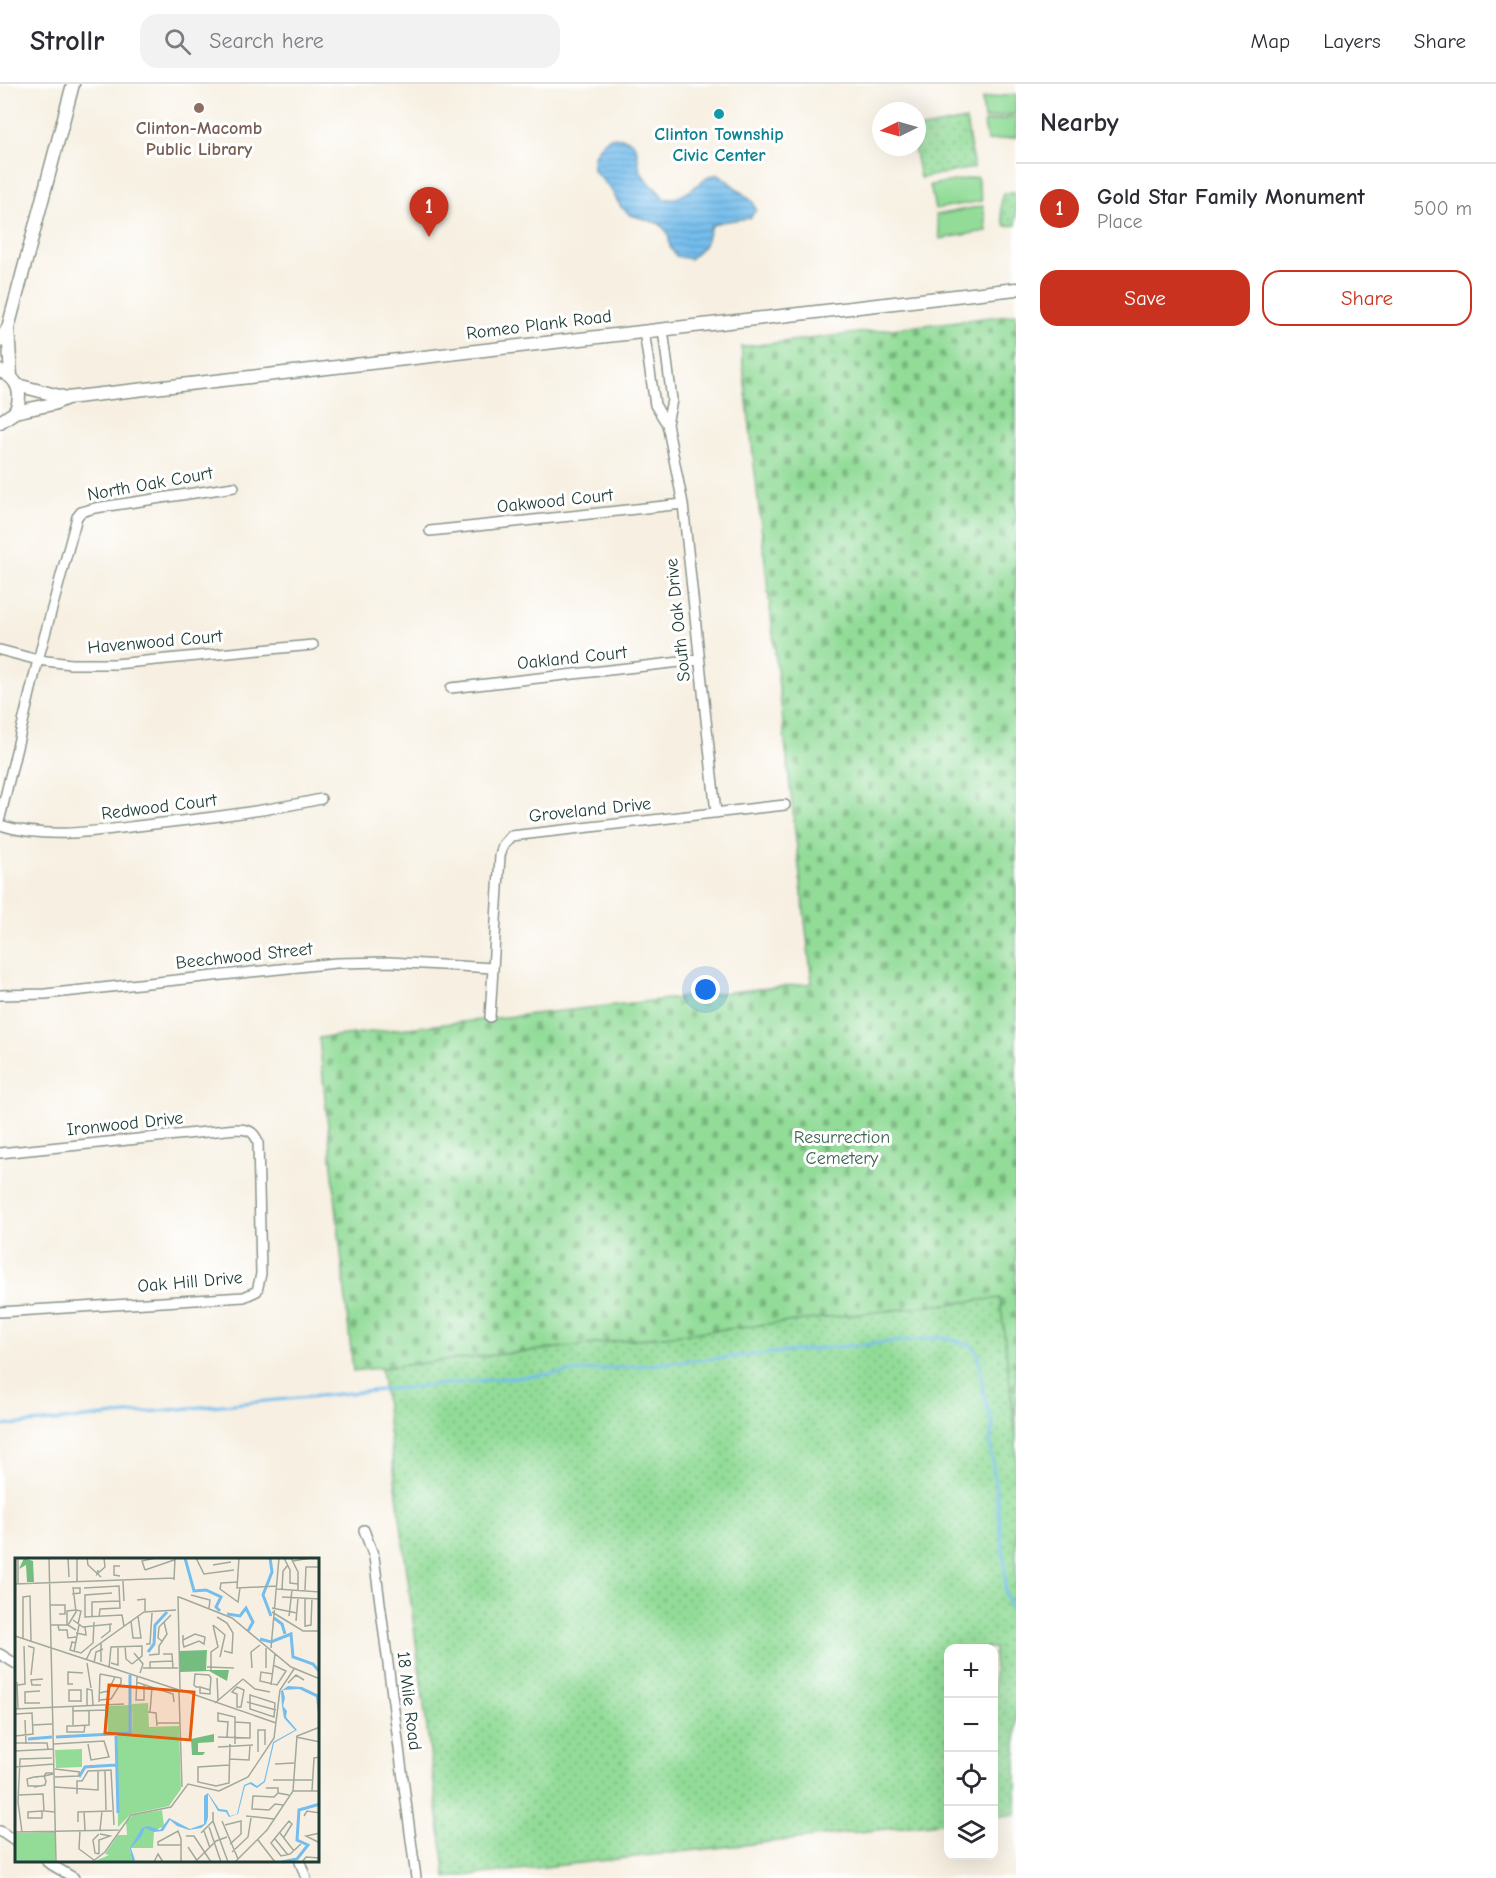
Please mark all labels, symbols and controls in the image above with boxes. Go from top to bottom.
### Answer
search box [140,14,560,68]
text: Strollr [30,25,104,57]
icon: search [161,25,194,58]
text: Search here [209,28,324,54]
text: Map [1251,29,1290,53]
text: Layers [1323,29,1381,53]
text: Share [1414,29,1466,53]
marker: Clinton-Macomb Public Library [192,101,206,115]
north arrow [872,102,926,156]
marker: Clinton Township Civic Center [712,107,726,121]
text: Nearby [1040,108,1119,138]
place label: Clinton-Macomb Public Library [136,118,262,160]
place label: Clinton Township Civic Center [654,124,784,166]
text: Gold Star Family Monument [1097,184,1365,210]
pin: 1 [410,188,448,237]
text: 1 [1056,197,1063,220]
text: 500 m [1414,197,1472,220]
text: Place [1097,210,1143,233]
button: Save [1040,270,1250,326]
button: Share [1262,270,1472,326]
street label: Romeo Plank Road [465,306,613,344]
street label: North Oak Court [86,462,215,505]
street label: Oakwood Court [496,484,615,518]
street label: South Oak Drive [661,557,695,683]
street label: Havenwood Court [87,626,224,658]
street label: Oakland Court [516,642,629,674]
street label: Redwood Court [100,789,219,825]
street label: Groveland Drive [528,793,652,827]
street label: Beechwood Street [174,938,314,974]
your location [691,975,720,1004]
street label: Ironwood Drive [66,1107,184,1141]
park label: Resurrection Cemetery [794,1127,890,1169]
street label: Oak Hill Drive [137,1267,243,1297]
inset map [15,1558,320,1863]
map controls [944,1644,998,1860]
button: + [944,1644,998,1698]
street label: 18 Mile Road [393,1650,425,1752]
button: − [944,1698,998,1752]
button: locate [944,1752,998,1806]
button: layers [944,1806,998,1860]

